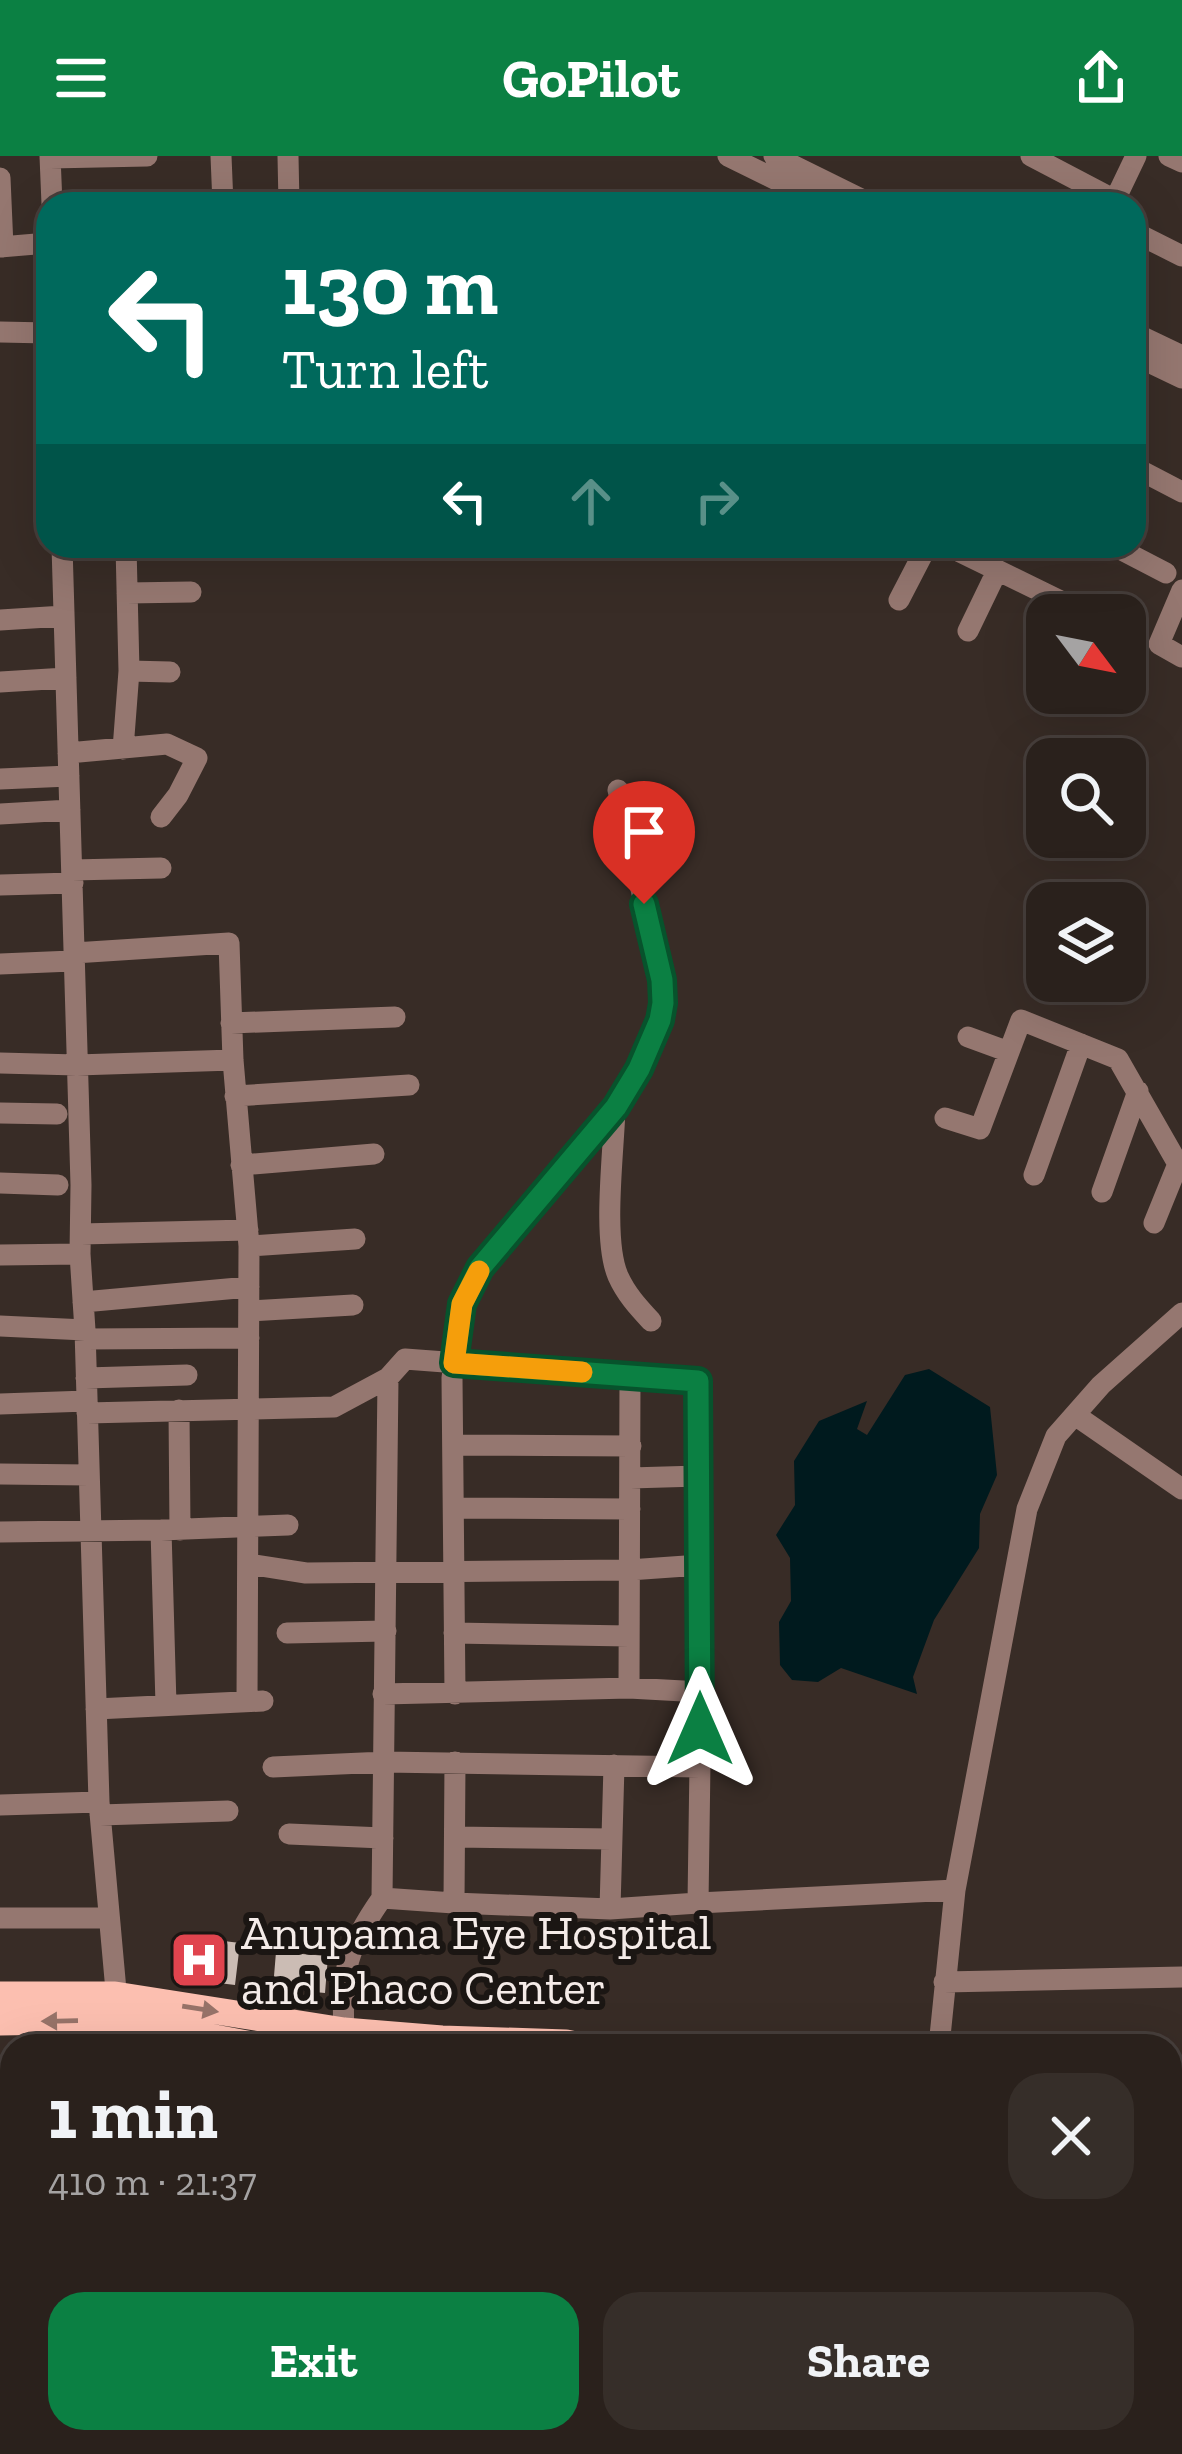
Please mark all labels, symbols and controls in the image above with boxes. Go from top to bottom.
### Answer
icon: menu [48,45,114,111]
icon: share [1068,45,1134,111]
text: GoPilot [502,46,680,111]
text: 130 m [282,235,498,336]
icon: left [84,240,240,396]
text: Turn left [282,337,489,402]
icon: left [432,468,498,534]
icon: ahead [558,468,624,534]
icon: right [684,468,750,534]
north arrow [1026,594,1146,714]
map controls [1026,594,1146,1002]
button: search [1026,738,1146,858]
pin [593,781,695,904]
icon: arrive [611,799,677,865]
button: layers [1026,882,1146,1002]
position arrow [637,1666,763,1792]
place label: Anupama Eye Hospital and Phaco Center [241,1904,712,2016]
hospital icon: Anupama Eye Hospital and Phaco Center [168,1929,230,1991]
one-way arrow [182,1999,219,2018]
one-way arrow [40,2011,78,2030]
text: 1 min [48,2070,218,2156]
button: close [1008,2073,1134,2199]
text: 410 m · 21:37 [48,2158,257,2205]
button: Exit [48,2292,579,2430]
button: Share [603,2292,1134,2430]

